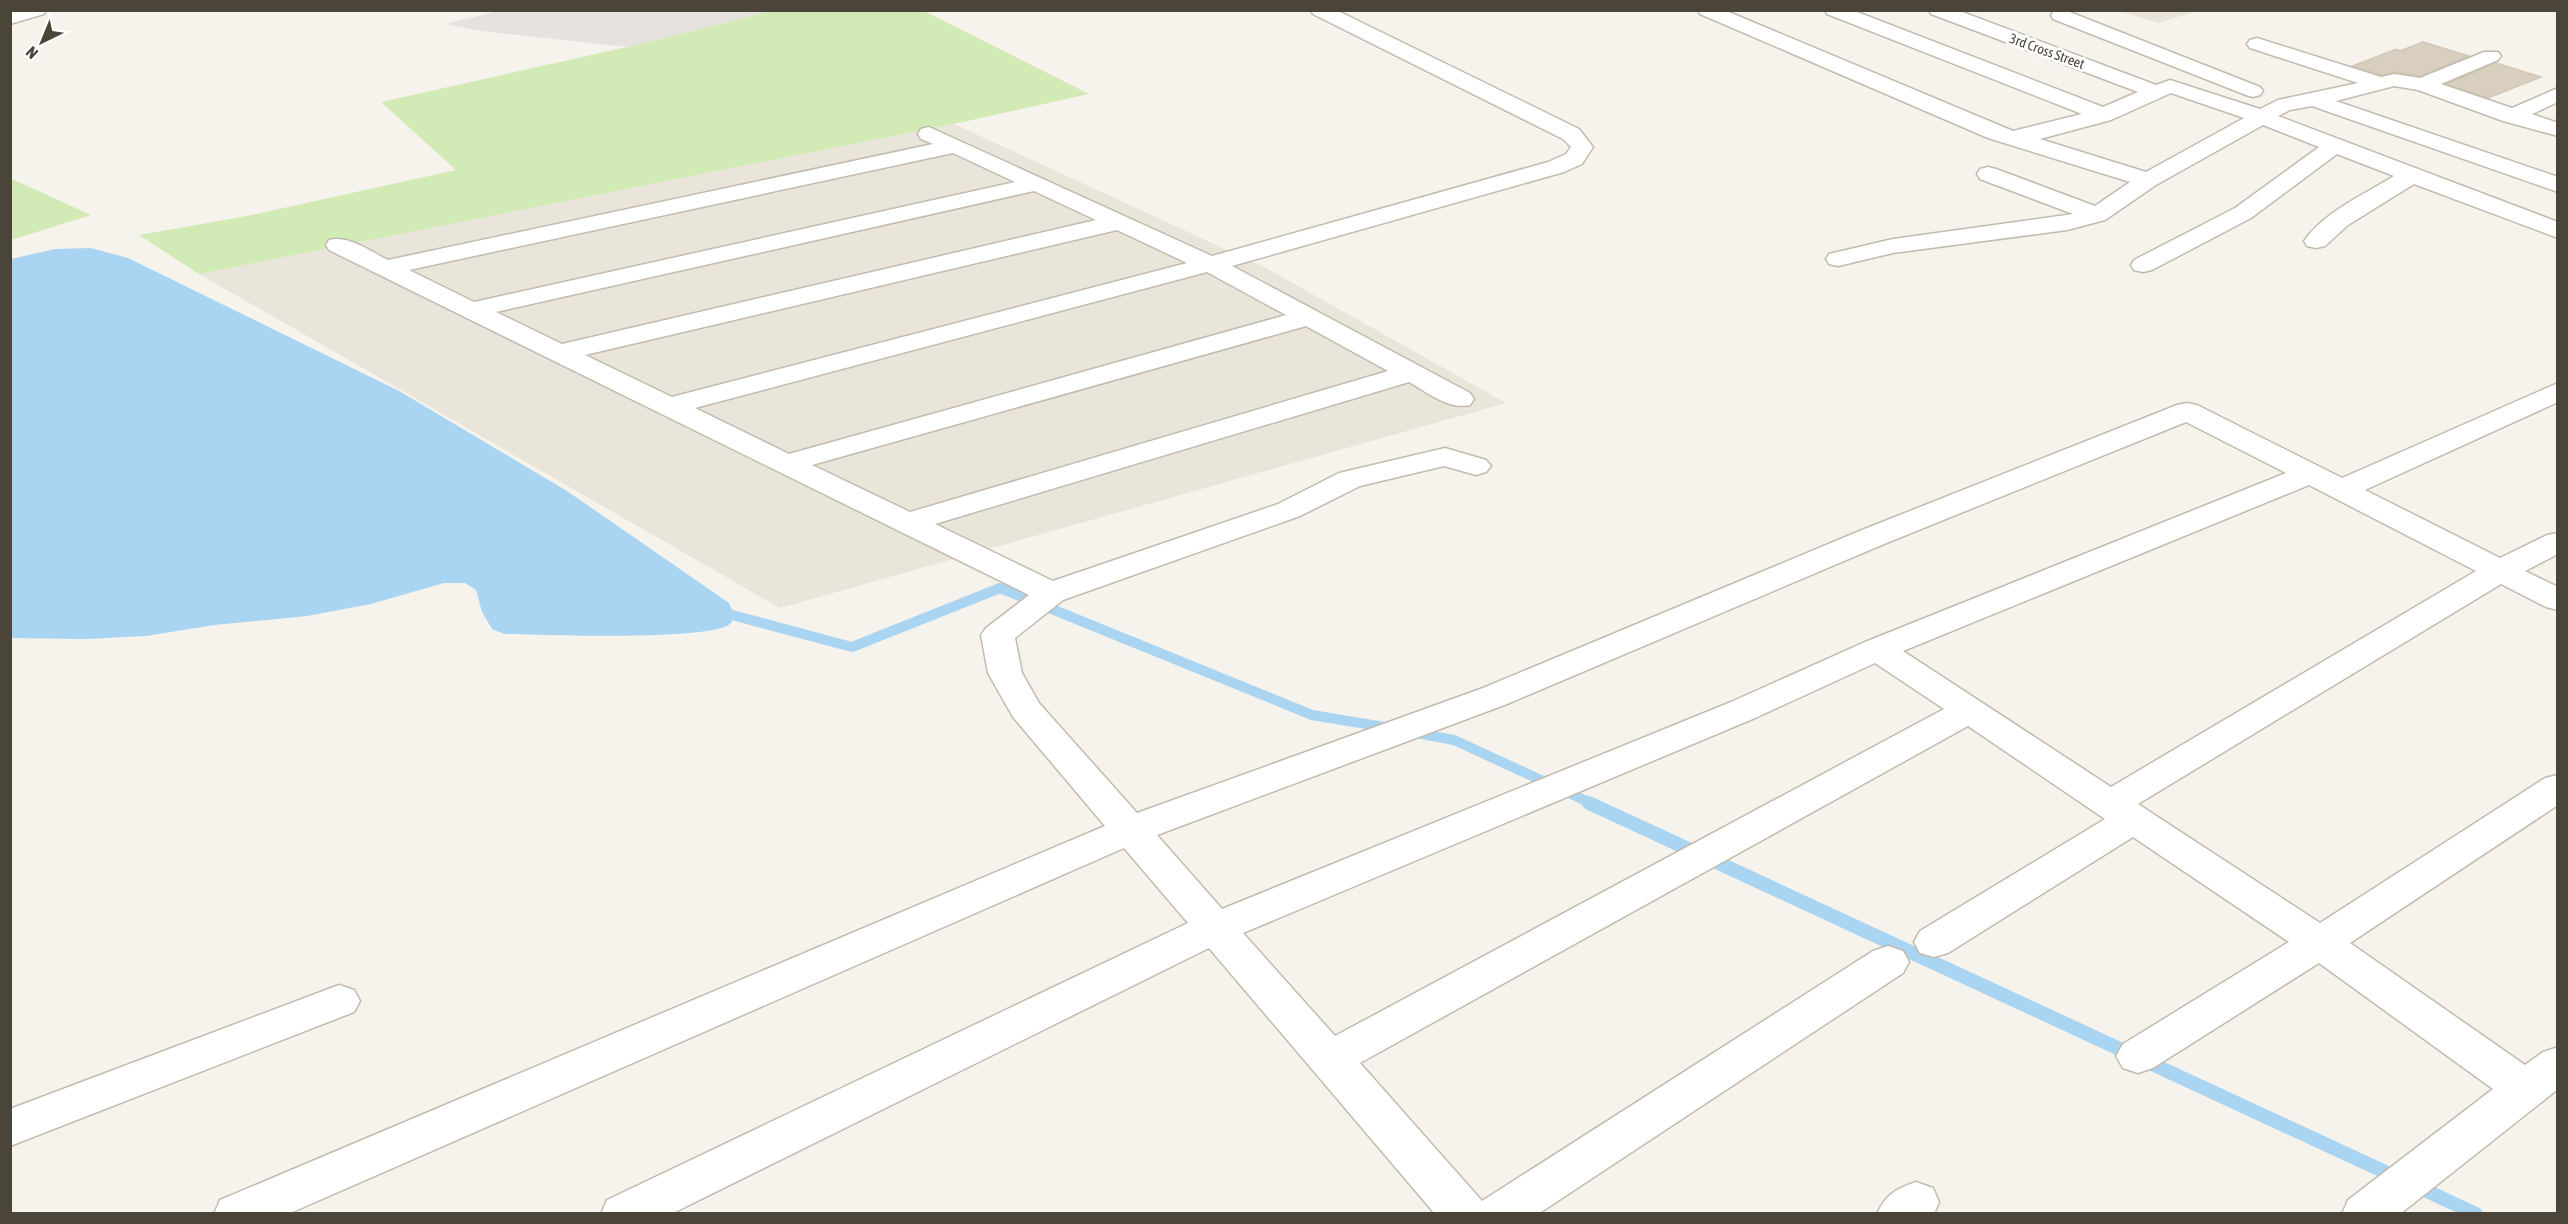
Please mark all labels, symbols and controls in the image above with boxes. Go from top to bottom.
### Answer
north arrow [12,12,72,72]
street label: 3rd Cross Street [2007,30,2087,72]
text: N [22,43,41,63]

